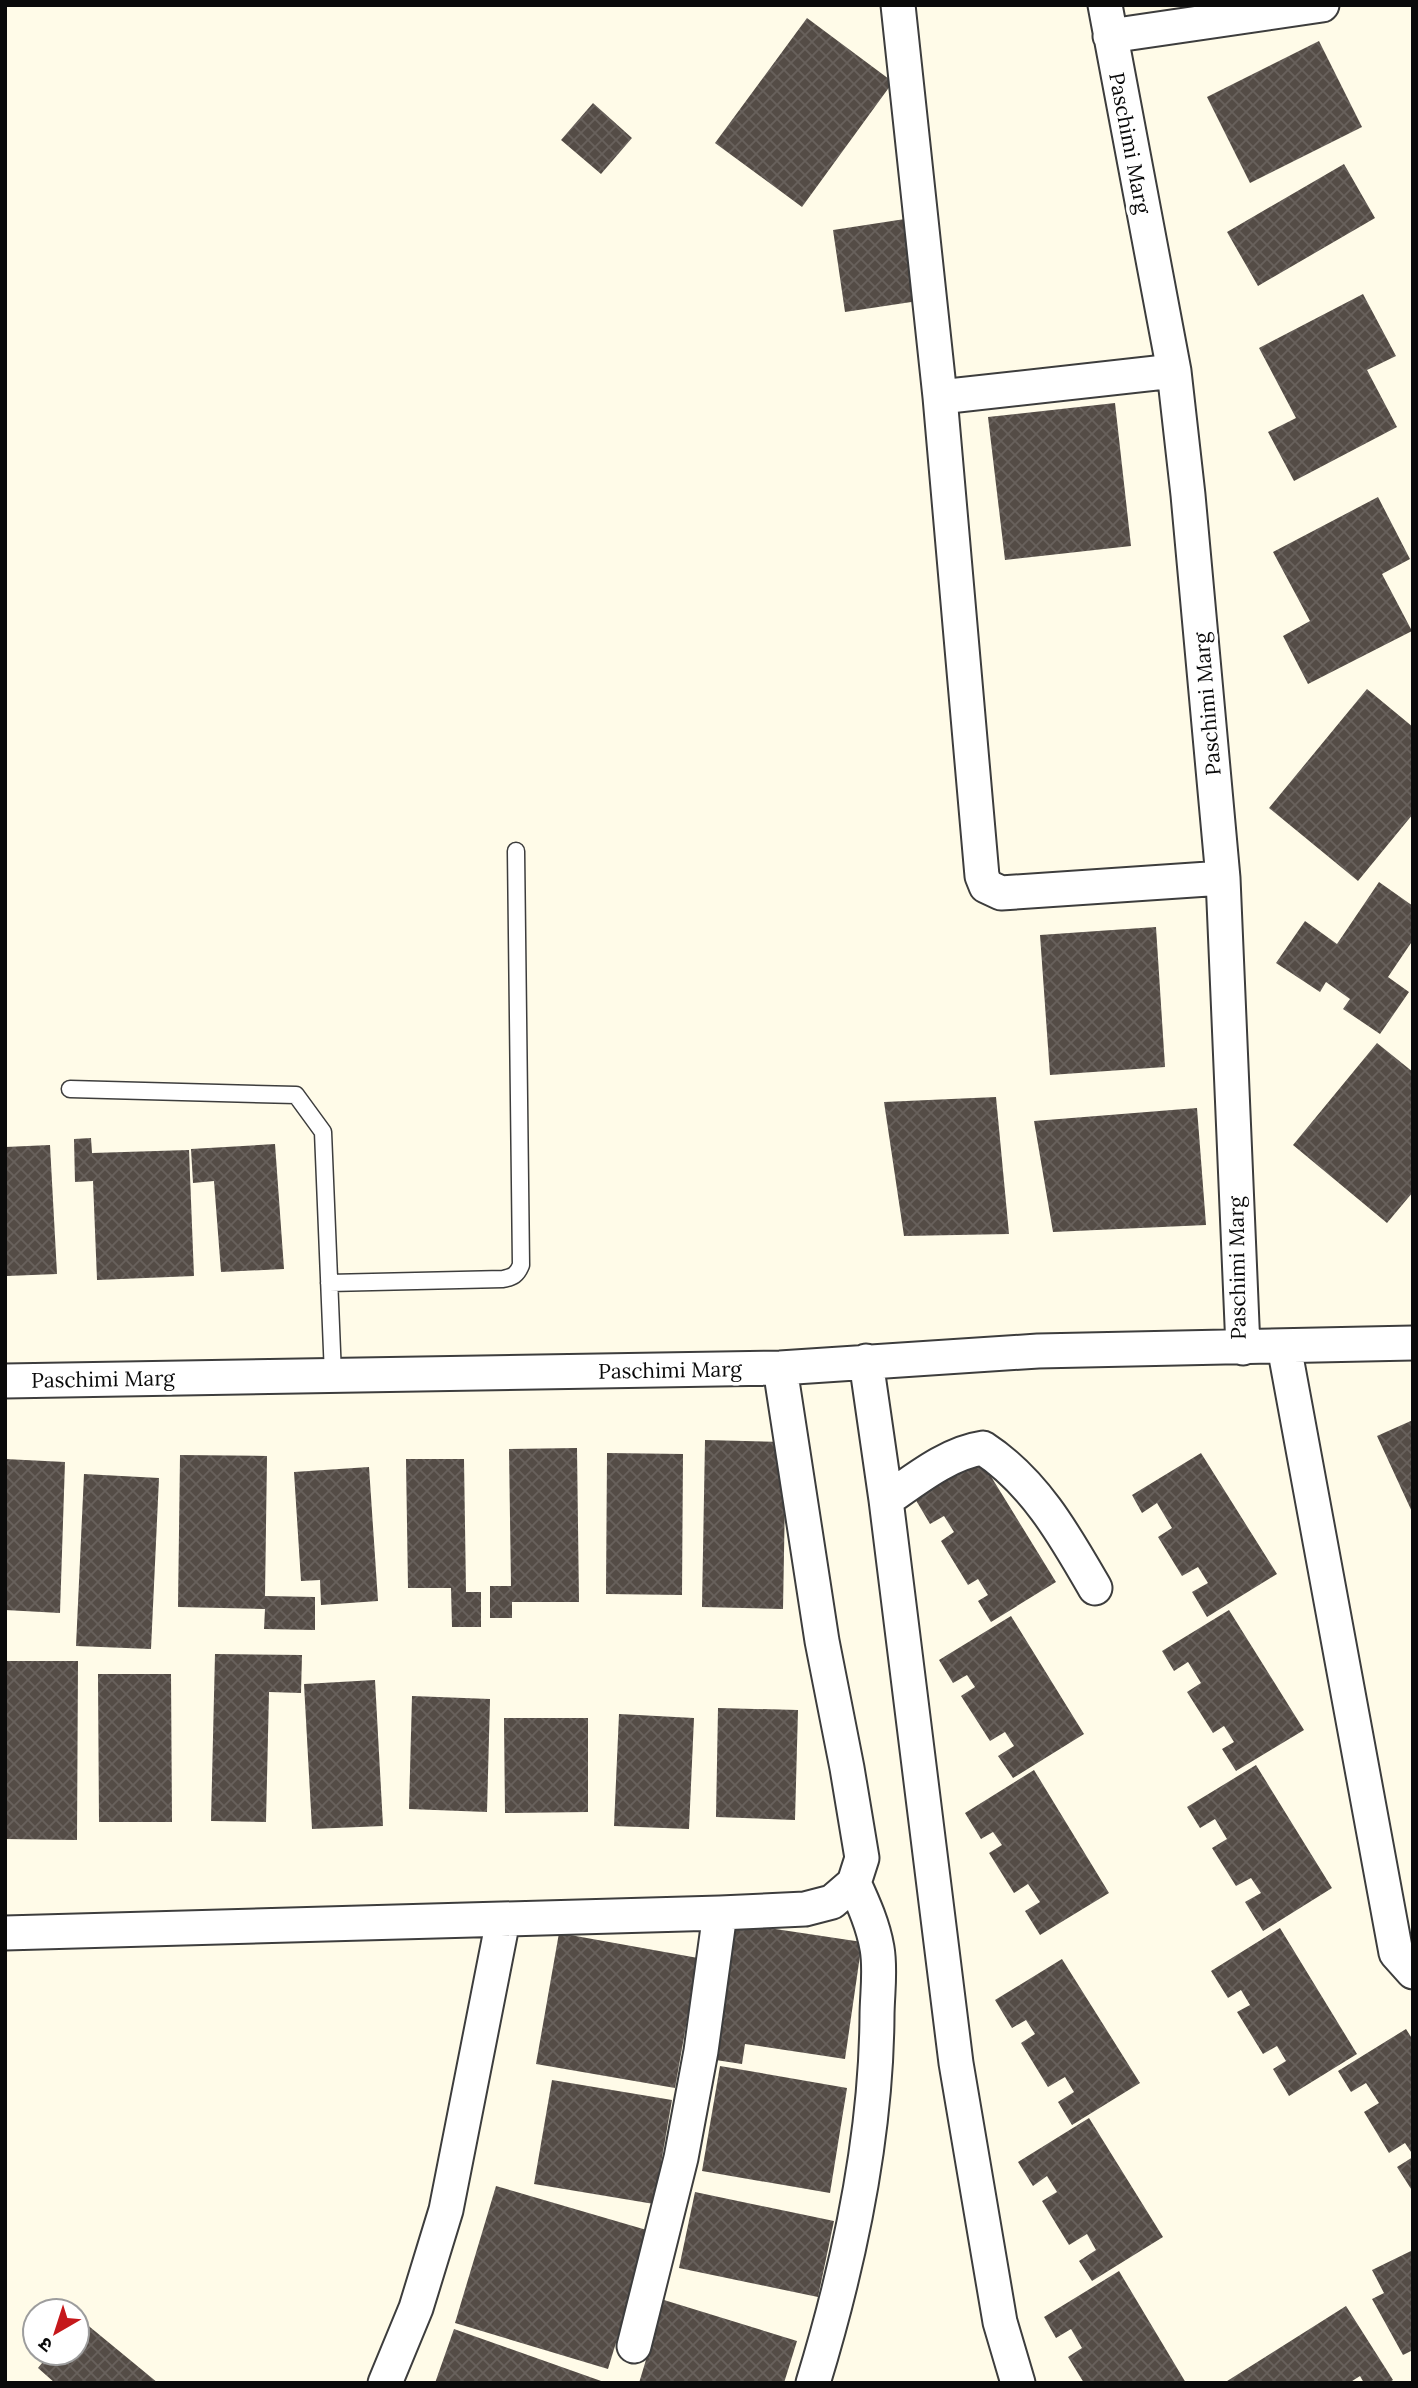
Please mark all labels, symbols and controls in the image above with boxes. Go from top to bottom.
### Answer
street label: Paschimi Marg [1103,70,1157,216]
street label: Paschimi Marg [1187,631,1227,777]
street label: Paschimi Marg [1222,1196,1252,1340]
street label: Paschimi Marg [598,1355,742,1385]
street label: Paschimi Marg [31,1364,175,1394]
north arrow [21,2297,91,2367]
text: उ [33,2332,57,2358]

